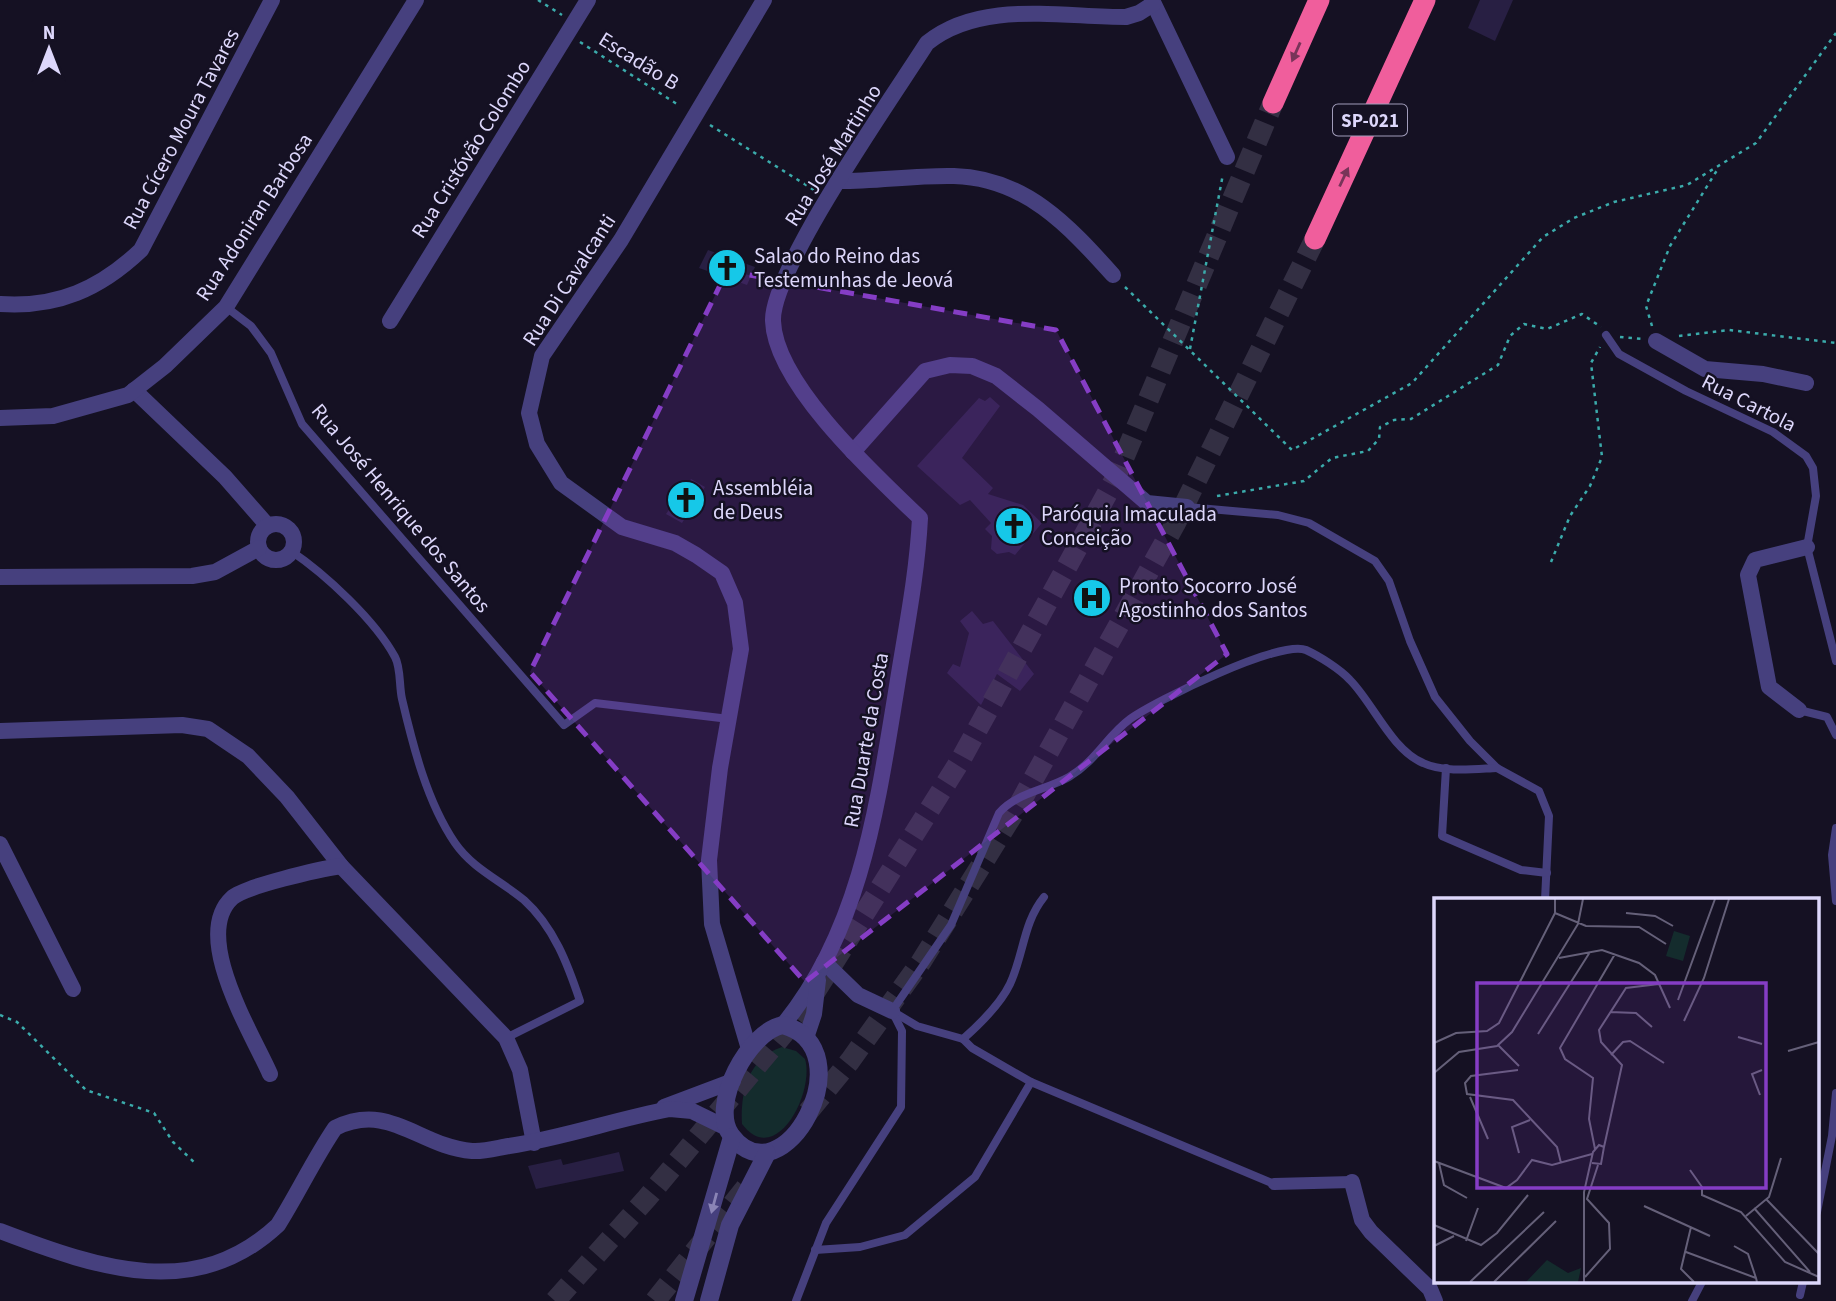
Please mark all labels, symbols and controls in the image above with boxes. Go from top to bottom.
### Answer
north arrow [14,14,84,84]
text: N [43,20,55,47]
street label: Rua Cícero Moura Tavares [115,23,247,235]
street label: Escadão B [593,24,685,98]
one-way arrow [1290,42,1302,62]
street label: Rua Cristóvão Colombo [404,54,538,244]
street label: Rua José Martinho [777,78,889,232]
road number: SP-021 [1333,104,1407,136]
street label: Rua Adoniran Barbosa [188,127,320,307]
one-way arrow [1338,167,1349,187]
street label: Rua Di Cavalcanti [515,208,623,352]
place label: Salao do Reino das Testemunhas de Jeová [754,241,953,295]
church icon: Salao do Reino das Testemunhas de Jeová [706,247,748,289]
street label: Rua Cartola [1697,366,1801,440]
street label: Rua José Henrique dos Santos [304,397,498,619]
place label: Assembléia de Deus [713,473,813,527]
church icon: Assembléia de Deus [665,479,707,521]
place label: Paróquia Imaculada Conceição [1041,499,1217,553]
church icon: Paróquia Imaculada Conceição [993,505,1035,547]
place label: Pronto Socorro José Agostinho dos Santos [1119,571,1308,625]
hospital icon: Pronto Socorro José Agostinho dos Santos [1071,577,1113,619]
street label: Rua Duarte da Costa [836,650,896,830]
inset map [1434,898,1818,1284]
one-way arrow [708,1192,719,1214]

